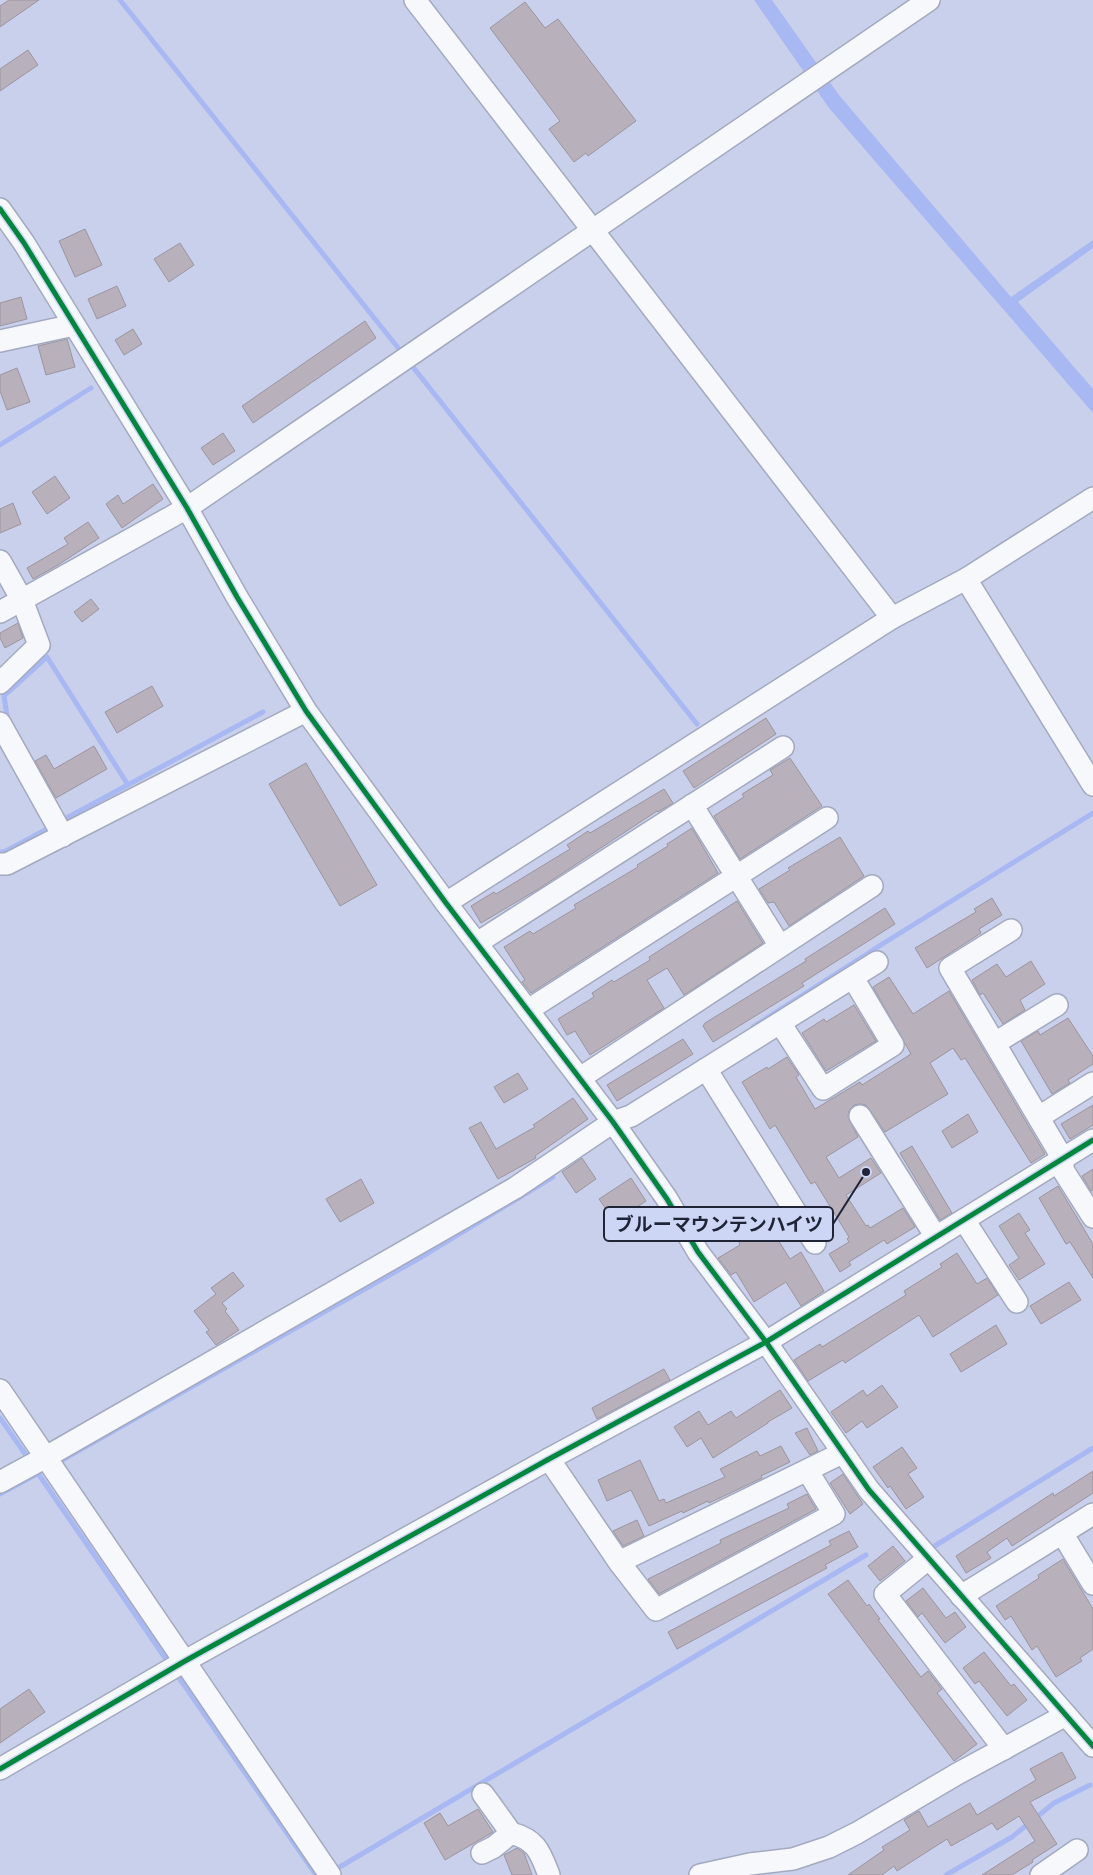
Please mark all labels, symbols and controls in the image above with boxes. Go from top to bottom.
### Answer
callout: ブルーマウンテンハイツ [604,1207,833,1241]
text: ブルーマウンテンハイツ [615,1211,823,1238]

